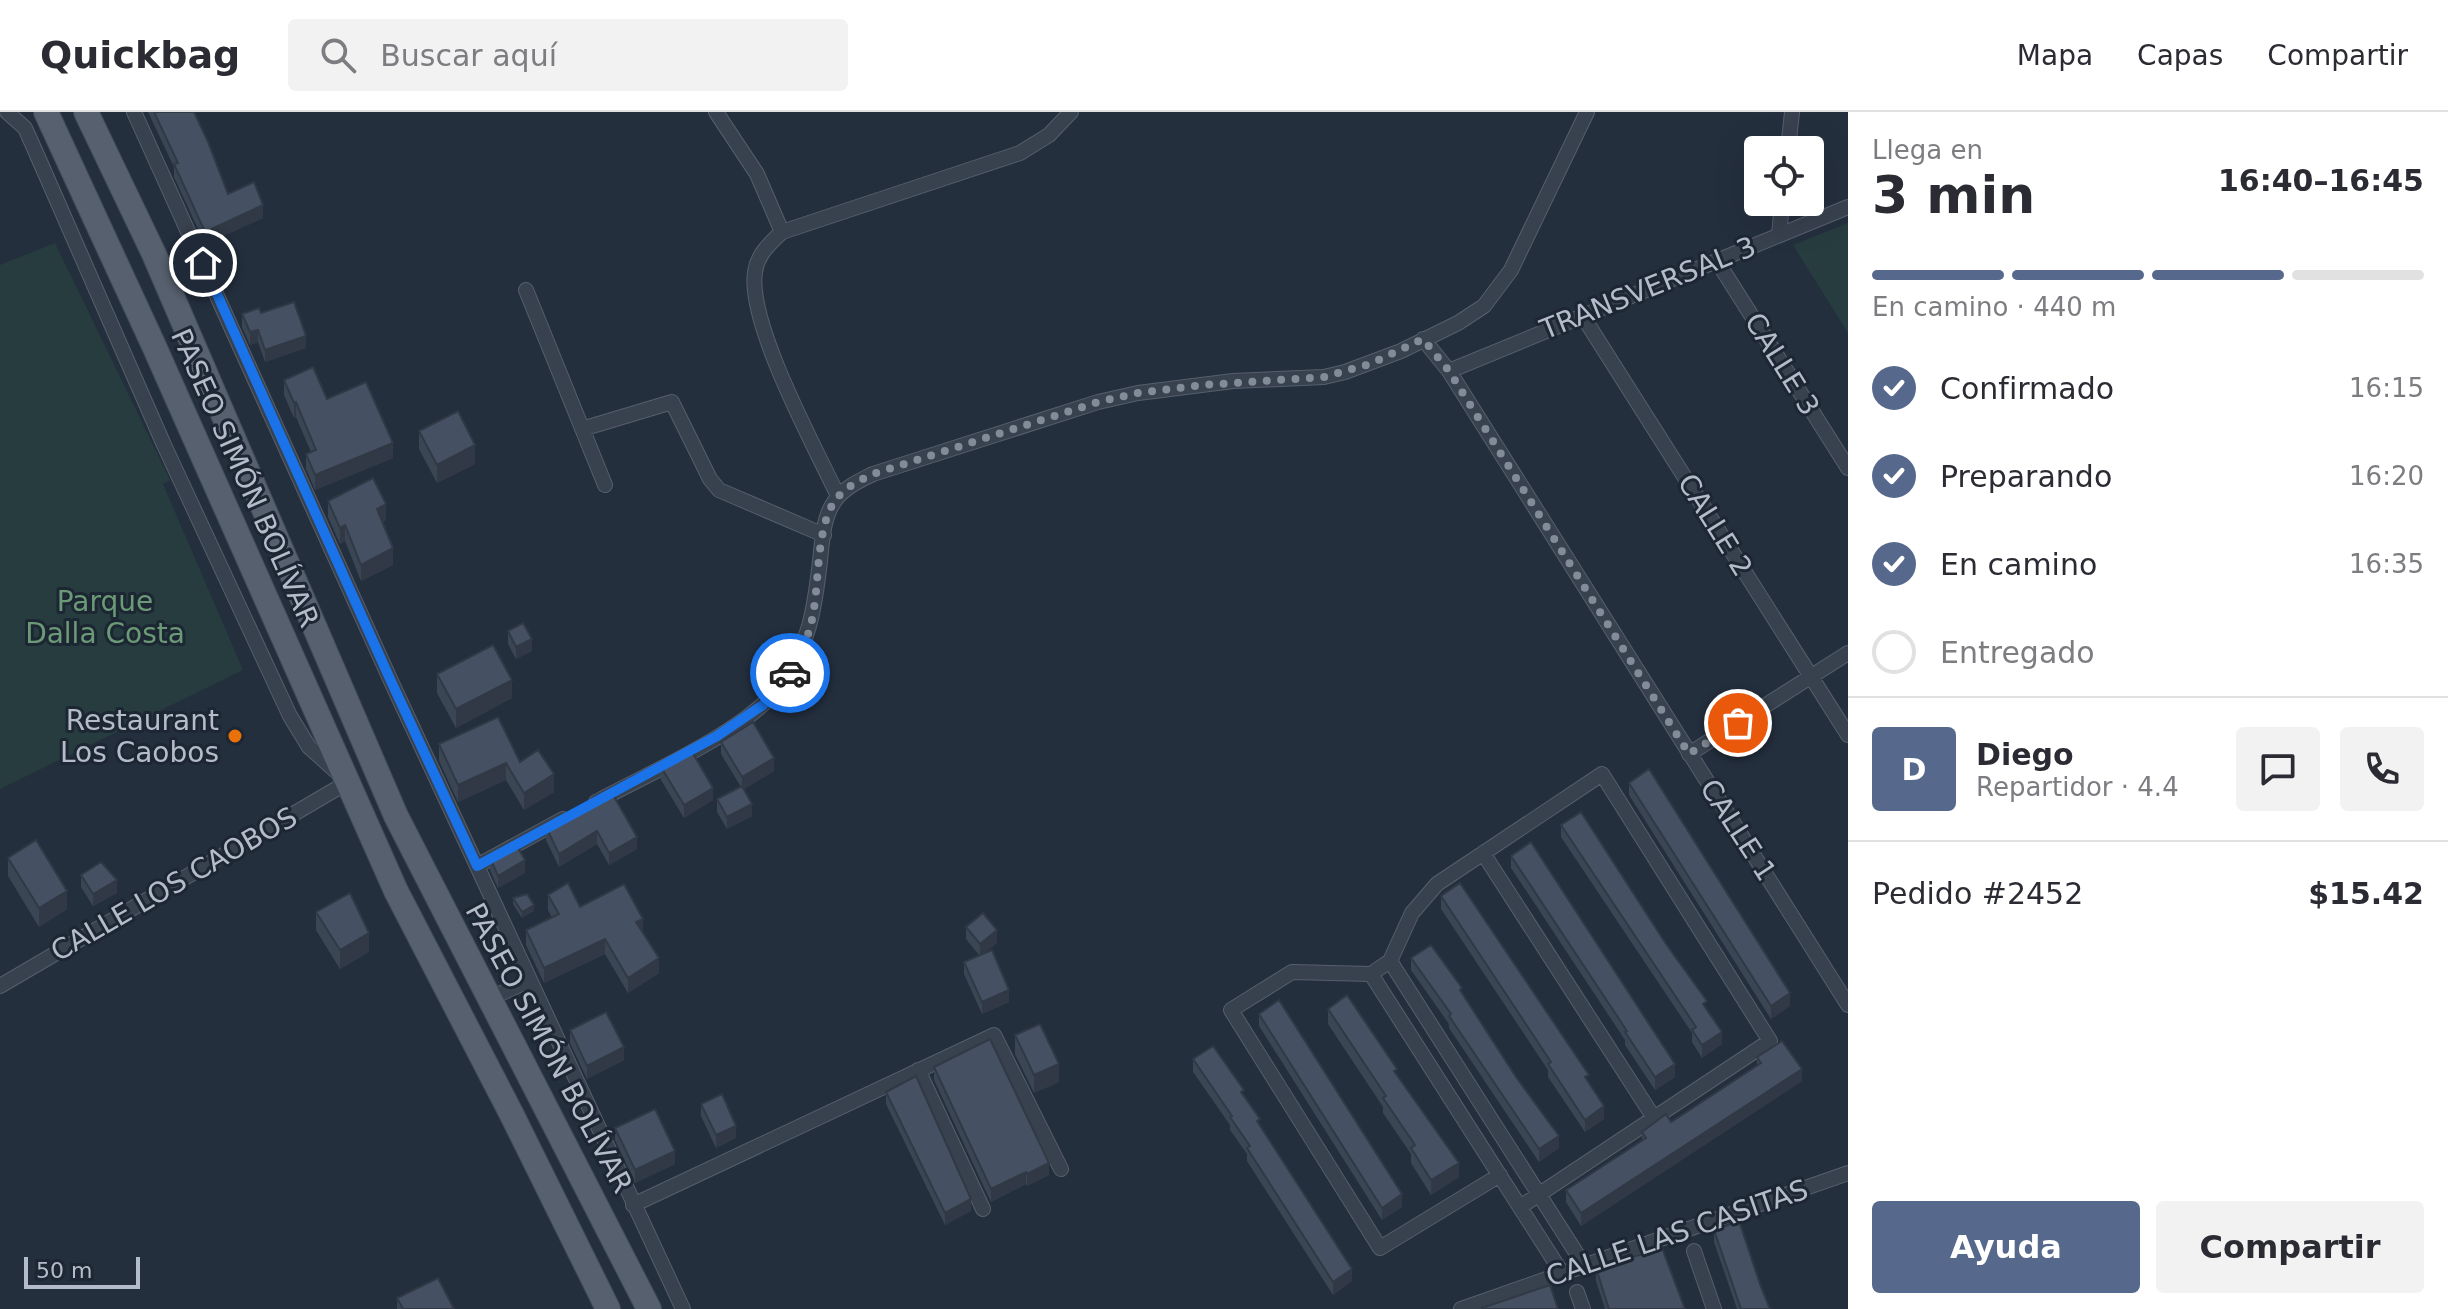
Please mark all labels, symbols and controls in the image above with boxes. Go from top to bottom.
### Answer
search box [288,19,848,91]
text: Quickbag [40,33,240,77]
icon: search [316,33,360,77]
text: Buscar aquí [380,38,557,73]
text: Mapa [2017,39,2093,72]
text: Capas [2137,39,2223,72]
text: Compartir [2267,39,2408,72]
text: Llega en [1872,135,1983,165]
map controls [1744,136,1824,216]
button: locate [1744,136,1824,216]
text: 16:40–16:45 [2218,163,2424,198]
text: 3 min [1872,165,2035,225]
pin [169,229,237,297]
street label: TRANSVERSAL 3 [1535,230,1761,347]
icon: home [181,241,225,285]
text: En camino · 440 m [1872,292,2116,322]
street label: CALLE 3 [1738,307,1826,421]
street label: PASEO SIMÓN BOLÍVAR [164,323,327,632]
icon: check [1872,366,1916,410]
text: Confirmado [1940,371,2114,406]
text: 16:15 [2349,373,2424,403]
icon: check [1872,454,1916,498]
text: Preparando [1940,459,2112,494]
text: 16:20 [2349,461,2424,491]
street label: CALLE 2 [1671,468,1759,582]
icon: check [1872,542,1916,586]
text: En camino [1940,547,2097,582]
text: 16:35 [2349,549,2424,579]
park label: Parque Dalla Costa [25,585,185,650]
courier [750,633,830,713]
text: Entregado [1940,635,2095,670]
icon: car [768,651,812,695]
pin [1704,689,1772,757]
icon: bag [1716,701,1760,745]
place label: Restaurant Los Caobos [60,704,219,769]
marker: Restaurant Los Caobos [226,727,244,745]
button: chat [2236,727,2320,811]
button: phone [2340,727,2424,811]
text: Diego [1976,737,2074,772]
text: D [1902,752,1926,787]
text: Repartidor · 4.4 [1976,772,2179,802]
street label: CALLE 1 [1693,773,1783,887]
street label: CALLE LOS CAOBOS [45,800,303,968]
text: Pedido #2452 [1872,876,2083,911]
text: $15.42 [2308,876,2424,911]
street label: PASEO SIMÓN BOLÍVAR [459,897,640,1198]
street label: CALLE LAS CASITAS [1542,1173,1812,1293]
button: Ayuda [1872,1201,2140,1293]
button: Compartir [2156,1201,2424,1293]
scale bar [24,1253,140,1289]
text: 50 m [36,1258,92,1283]

